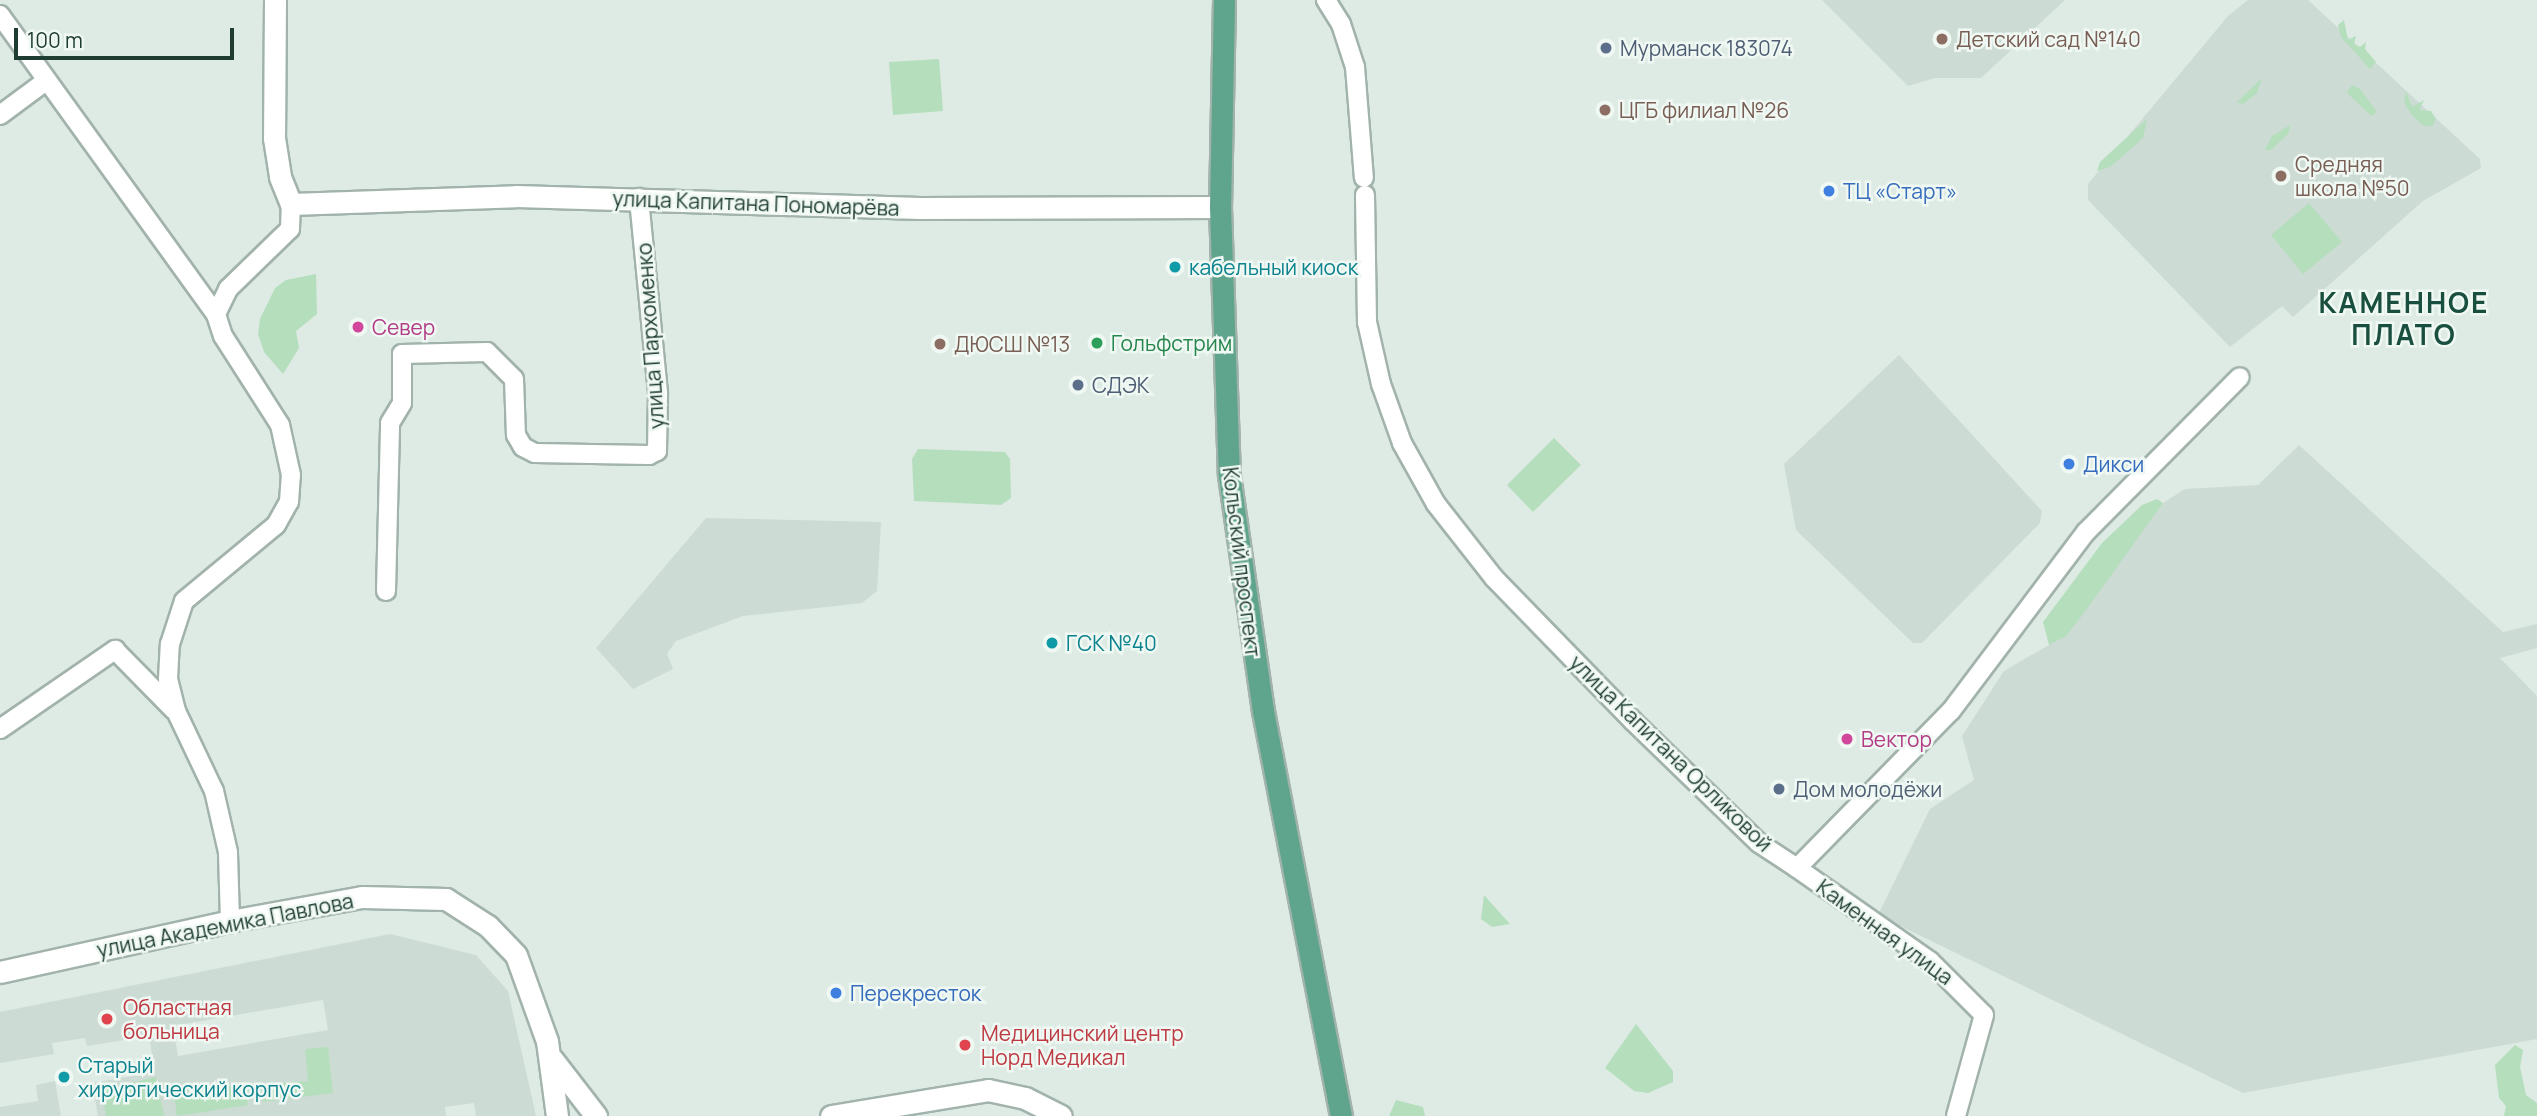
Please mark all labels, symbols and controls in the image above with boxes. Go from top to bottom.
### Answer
scale bar [18,14,238,58]
text: 100 m [27,26,83,54]
place label: Детский сад №140 [1956,26,2141,52]
marker: Детский сад №140 [1934,31,1950,47]
place label: Мурманск 183074 [1620,35,1793,61]
marker: Мурманск 183074 [1598,40,1614,56]
place label: ЦГБ филиал №26 [1619,97,1789,123]
marker: ЦГБ филиал №26 [1597,102,1613,118]
place label: Средняя школа №50 [2295,151,2410,201]
marker: Средняя школа №50 [2273,168,2289,184]
place label: ТЦ «Старт» [1843,178,1957,204]
marker: ТЦ «Старт» [1821,183,1837,199]
street label: улица Капитана Пономарёва [612,185,900,221]
street label: улица Пархоменко [631,242,669,430]
place label: кабельный киоск [1189,254,1358,280]
marker: кабельный киоск [1167,259,1183,275]
district label: КАМЕННОЕ ПЛАТО [2320,285,2488,351]
place label: Север [372,314,435,340]
marker: Север [350,319,366,335]
place label: Гольфстрим [1111,330,1232,356]
place label: ДЮСШ №13 [954,331,1070,357]
marker: Гольфстрим [1089,335,1105,351]
marker: ДЮСШ №13 [932,336,948,352]
place label: СДЭК [1092,372,1149,398]
marker: СДЭК [1070,377,1086,393]
place label: Дикси [2083,451,2144,477]
marker: Дикси [2061,456,2077,472]
street label: Кольский проспект [1218,466,1266,658]
place label: ГСК №40 [1066,630,1157,656]
marker: ГСК №40 [1044,635,1060,651]
street label: улица Капитана Орликовой [1565,650,1777,856]
place label: Вектор [1861,726,1932,752]
marker: Вектор [1839,731,1855,747]
place label: Дом молодёжи [1793,776,1942,802]
marker: Дом молодёжи [1771,781,1787,797]
street label: Каменная улица [1812,874,1958,990]
street label: улица Академика Павлова [94,888,356,962]
place label: Перекресток [850,980,981,1006]
marker: Перекресток [828,985,844,1001]
place label: Областная больница [123,994,232,1044]
marker: Областная больница [97,1009,117,1029]
place label: Медицинский центр Норд Медикал [981,1020,1184,1070]
marker: Медицинский центр Норд Медикал [955,1035,975,1055]
place label: Старый хирургический корпус [78,1052,301,1102]
marker: Старый хирургический корпус [56,1069,72,1085]

